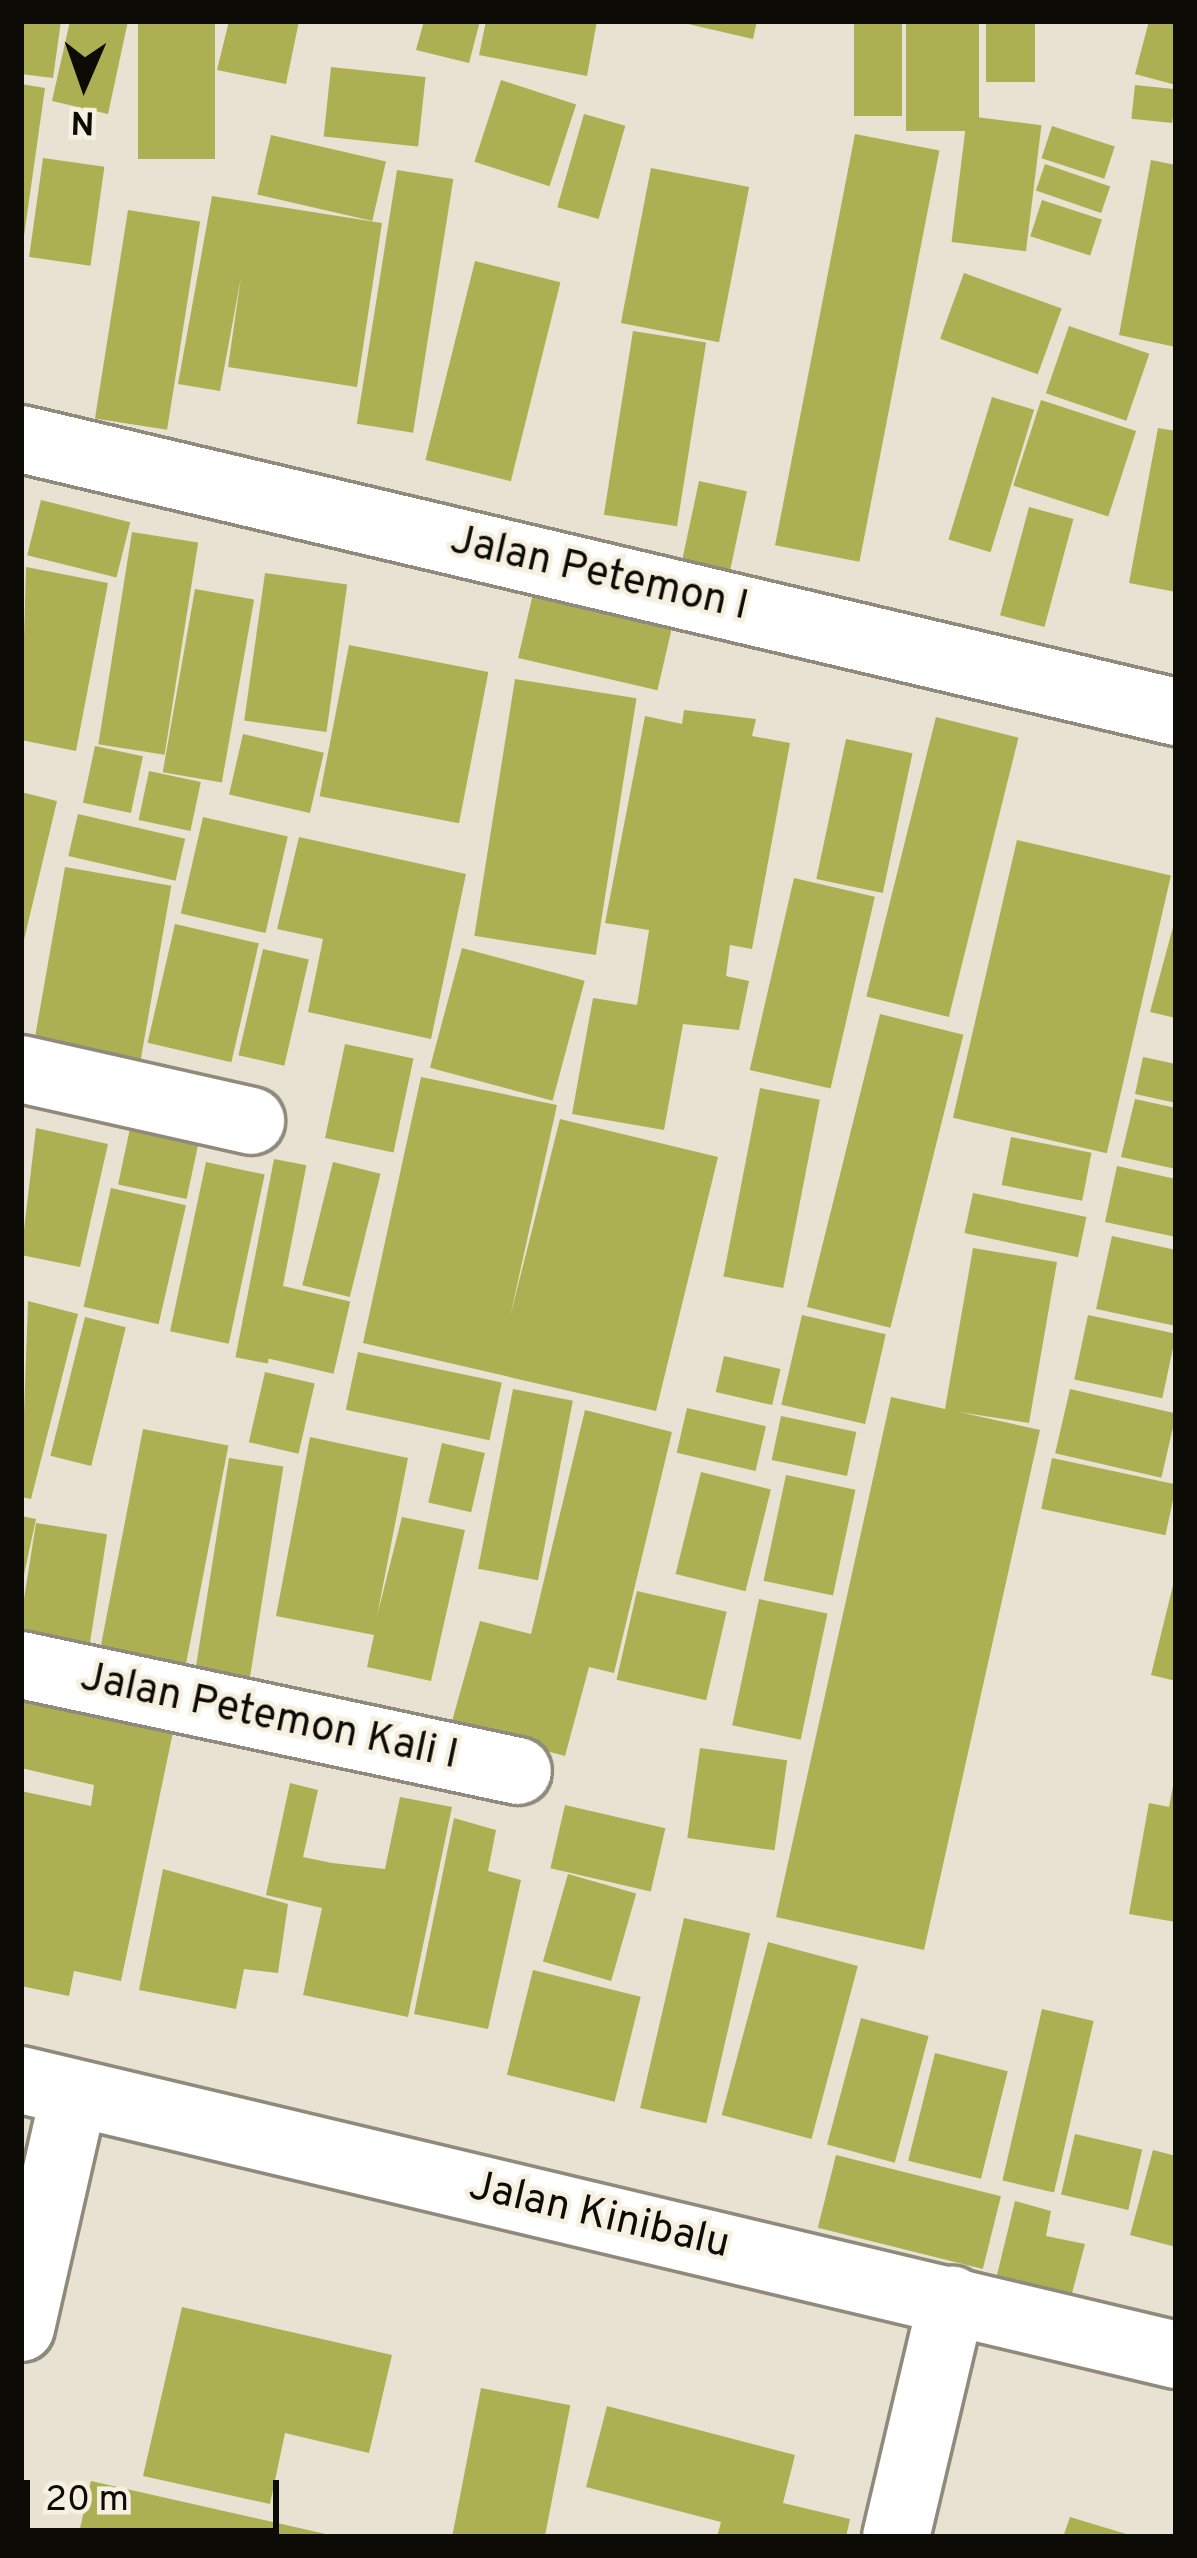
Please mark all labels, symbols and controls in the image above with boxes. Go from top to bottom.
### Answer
north arrow [24,24,144,144]
text: N [70,99,95,141]
street label: Jalan Petemon I [445,516,753,634]
street label: Jalan Petemon Kali I [75,1653,463,1783]
street label: Jalan Kinibalu [464,2163,734,2271]
scale bar [30,2456,285,2530]
text: 20 m [45,2478,129,2524]

